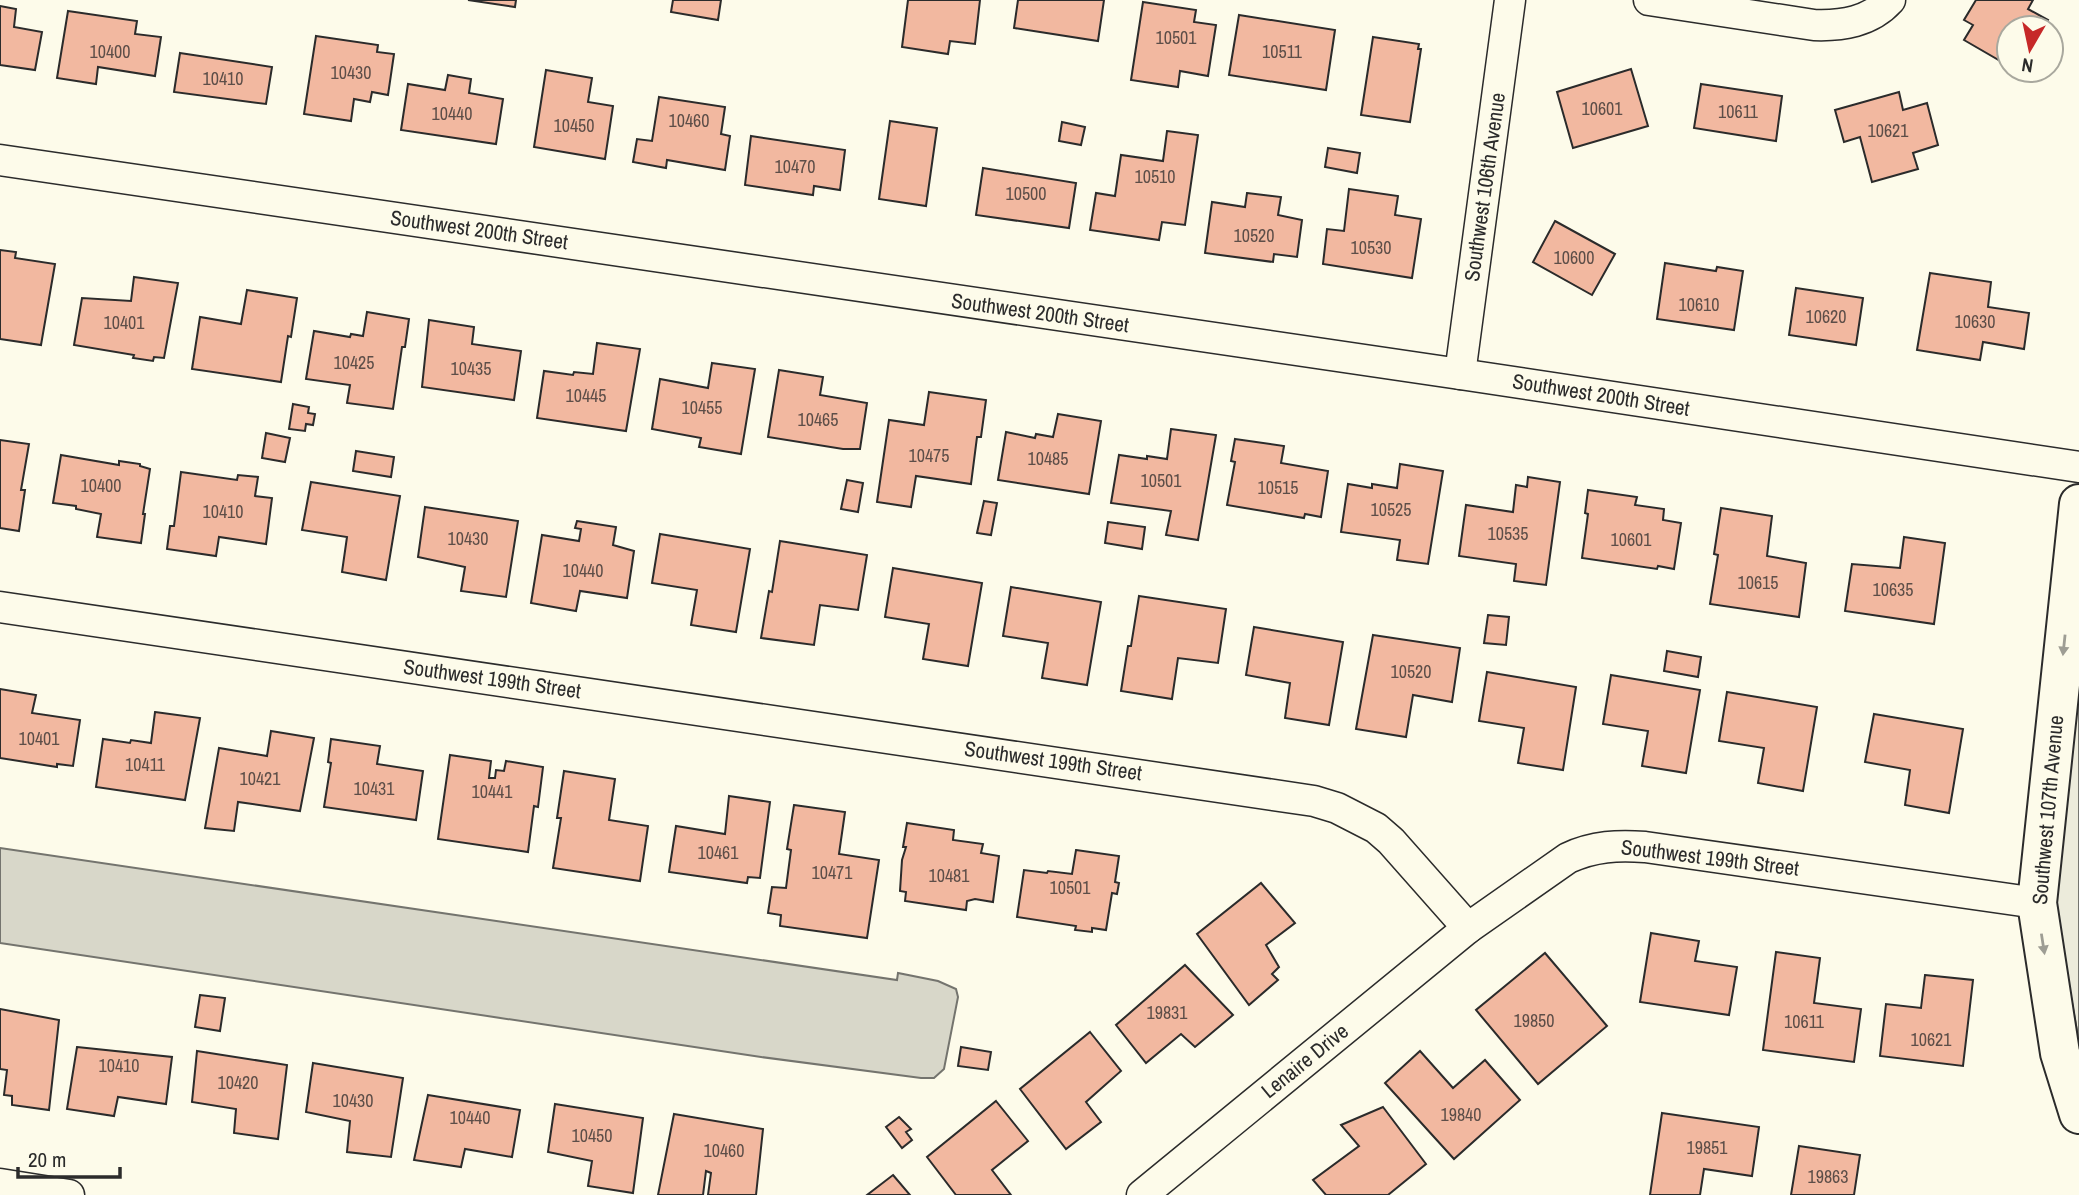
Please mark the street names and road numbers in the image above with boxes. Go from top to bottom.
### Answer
street label: Southwest 106th Avenue [1457,91,1512,283]
street label: Southwest 200th Street [388,203,570,256]
street label: Southwest 200th Street [949,286,1131,339]
street label: Southwest 200th Street [1510,366,1692,423]
street label: Southwest 199th Street [401,652,583,705]
street label: Southwest 107th Avenue [2025,714,2070,906]
street label: Southwest 199th Street [962,734,1144,787]
street label: Southwest 199th Street [1619,832,1801,883]
street label: Lenaire Drive [1255,1017,1354,1105]

